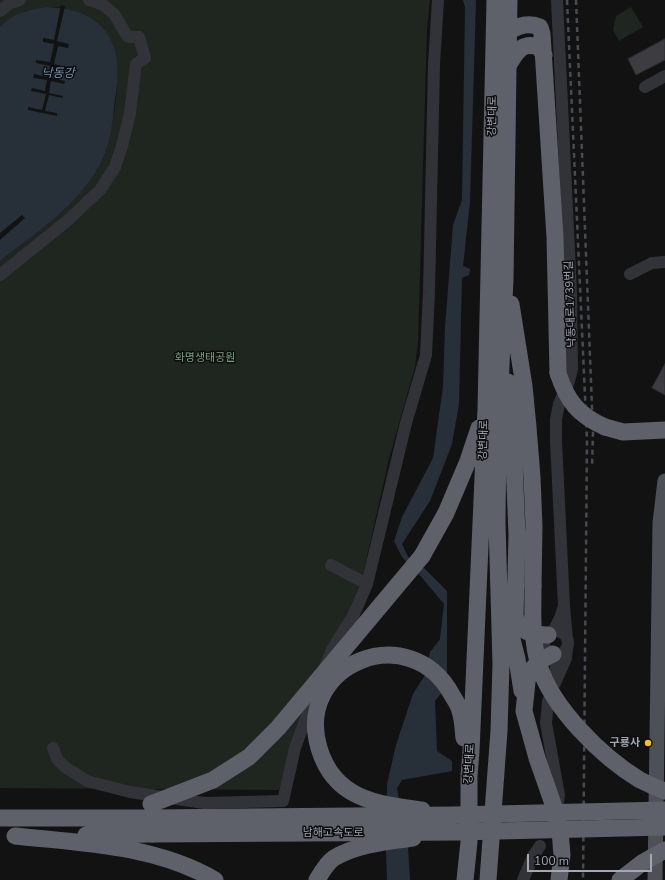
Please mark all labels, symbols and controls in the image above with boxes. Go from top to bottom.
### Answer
water label: 낙동강 [41,67,75,81]
street label: 강변대로 [486,96,500,136]
street label: 낙동대로1739번길 [563,260,579,348]
park label: 화명생태공원 [175,351,235,365]
street label: 강변대로 [477,420,491,460]
place label: 구룡사 [610,736,640,750]
marker: 구룡사 [643,738,653,748]
street label: 강변대로 [462,743,478,785]
street label: 남해고속도로 [303,826,363,840]
scale bar [529,846,654,872]
text: 100 m [534,853,569,869]

